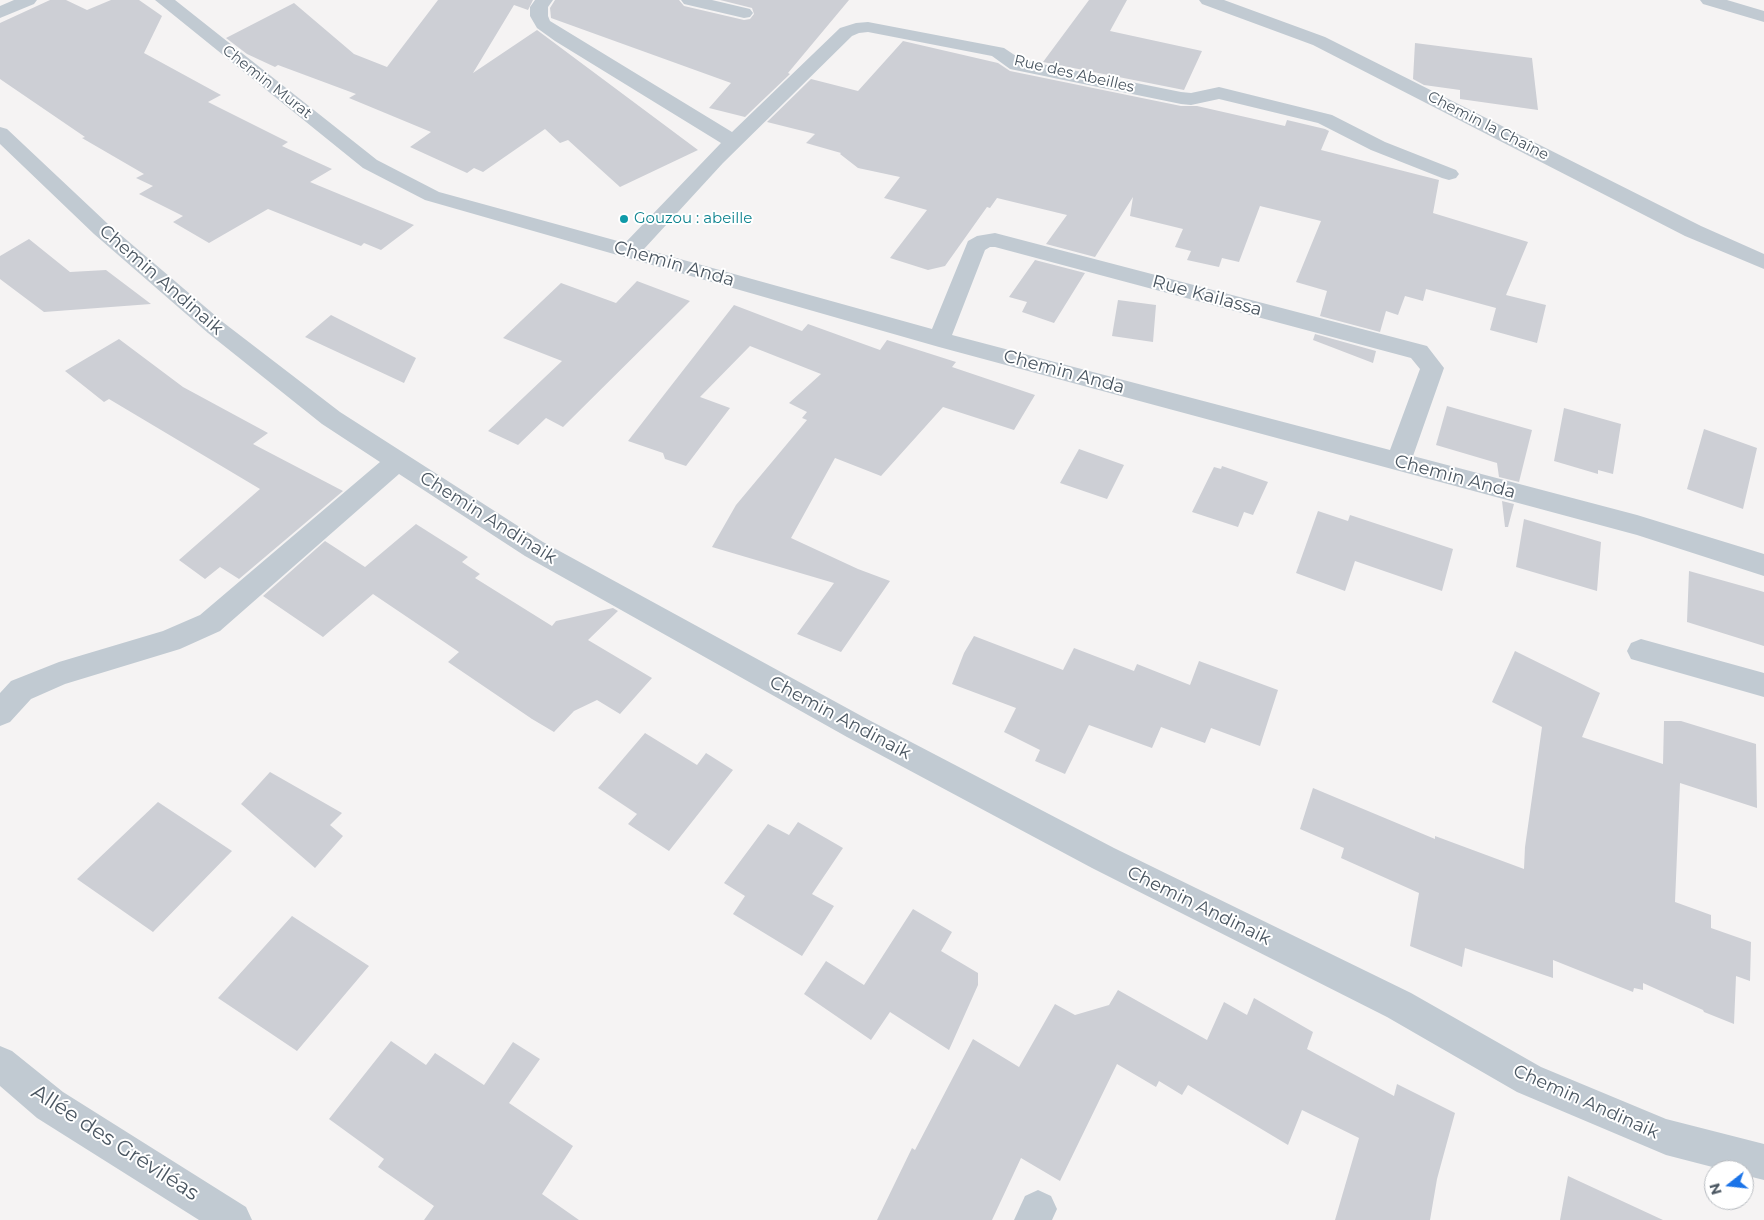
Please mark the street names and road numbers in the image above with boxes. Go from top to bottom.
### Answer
street label: Chemin Murat [219,41,315,123]
street label: Rue des Abeilles [1012,51,1136,97]
street label: Chemin la Chaîne [1424,88,1552,164]
street label: Chemin Andinaik [95,220,227,340]
street label: Chemin Anda [611,236,737,292]
street label: Rue Kailassa [1150,271,1264,321]
street label: Chemin Anda [1001,345,1127,399]
street label: Chemin Anda [1392,450,1518,504]
street label: Chemin Andinaik [416,467,560,569]
street label: Chemin Andinaik [766,672,914,764]
street label: Chemin Andinaik [1124,862,1274,950]
street label: Chemin Andinaik [1510,1060,1662,1144]
street label: Allée des Gréviléas [27,1079,203,1207]

